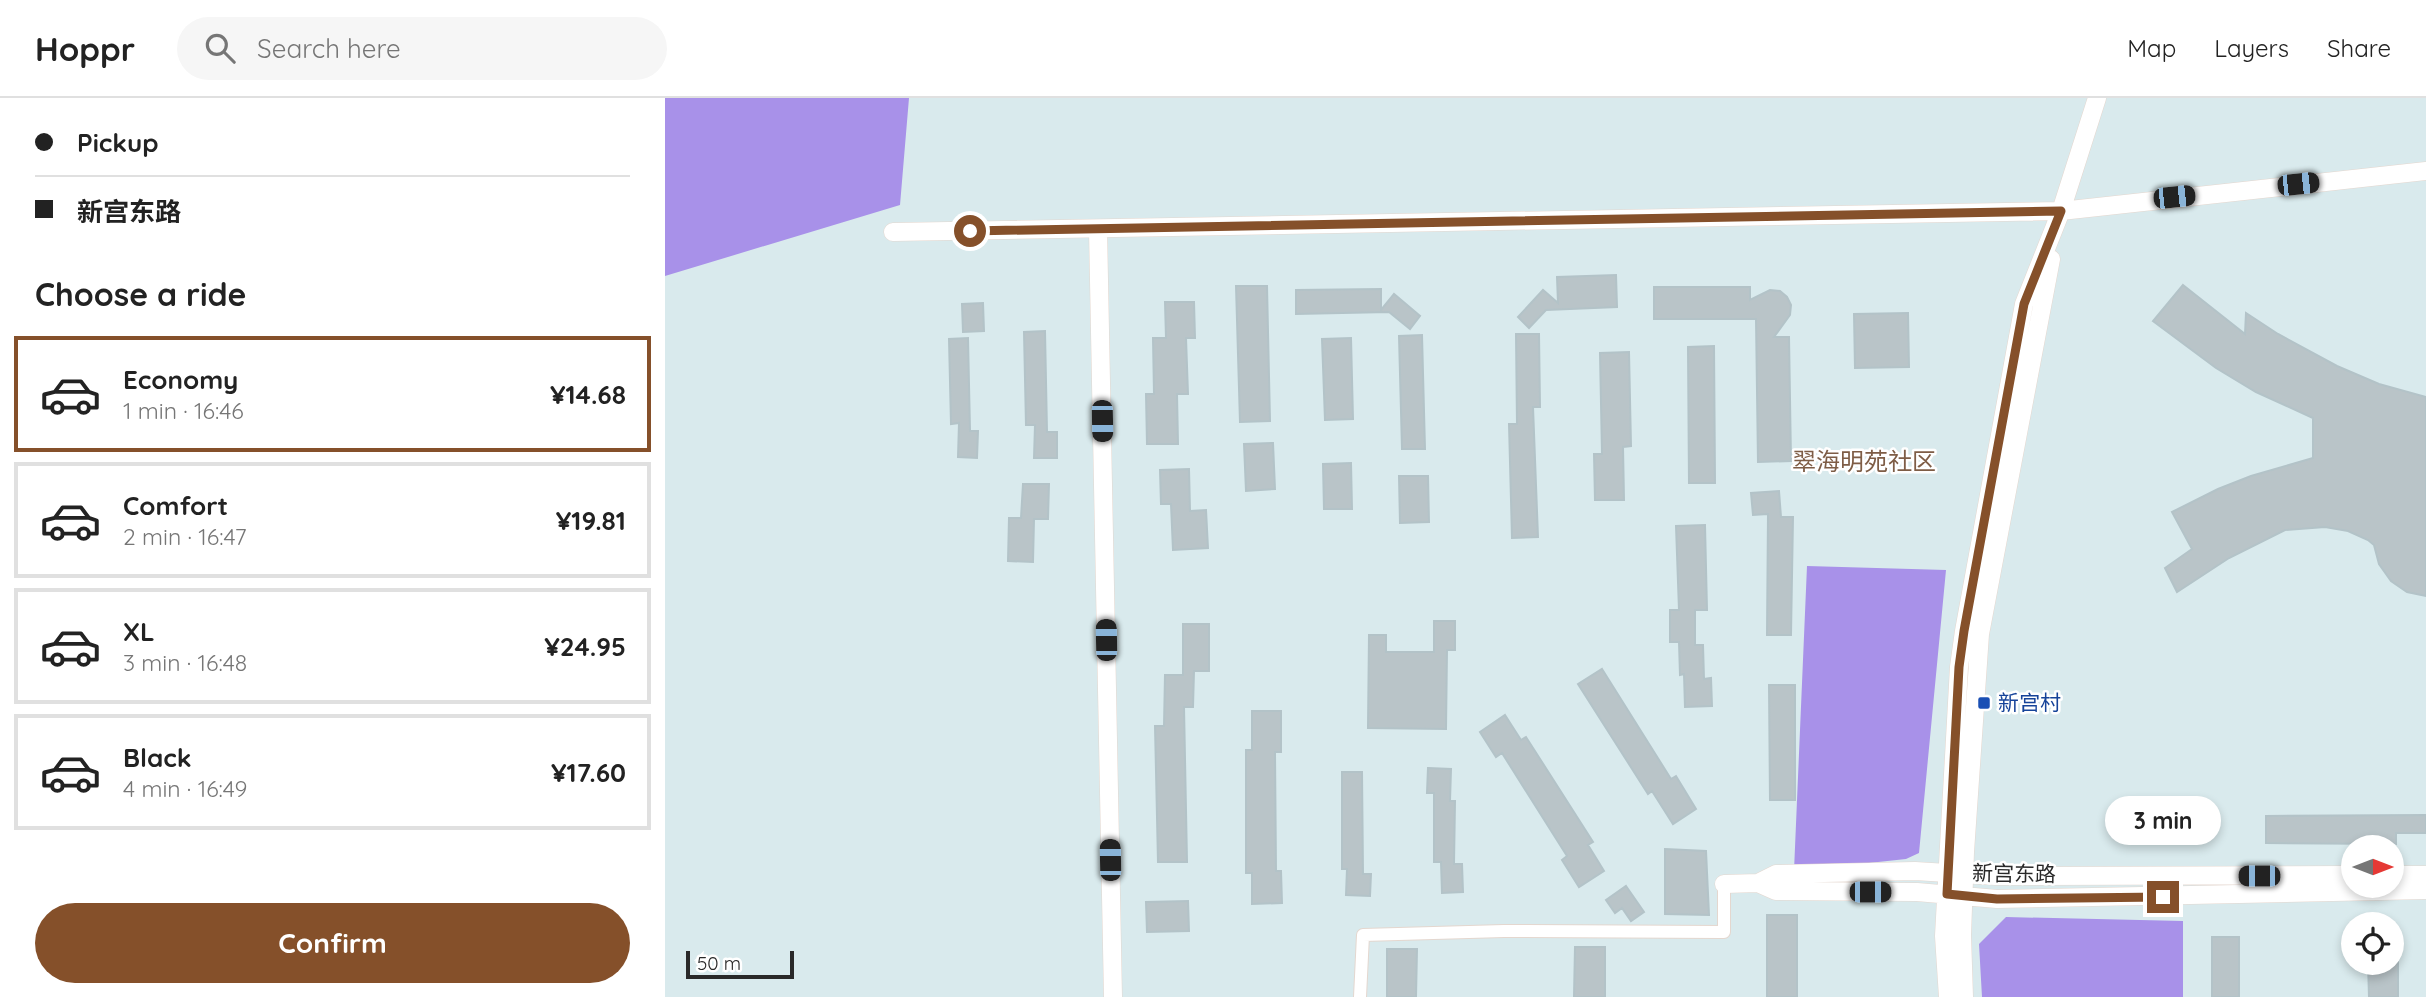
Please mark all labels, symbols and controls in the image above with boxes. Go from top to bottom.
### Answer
search box [177,17,667,80]
text: Hoppr [35,28,135,69]
icon: search [201,29,239,67]
text: Search here [257,32,401,65]
text: Map [2127,33,2176,63]
text: Layers [2214,33,2289,63]
text: Share [2327,33,2391,63]
text: Pickup [77,126,159,159]
car [2277,171,2320,197]
car [2153,184,2196,210]
text: 新宫东路 [77,195,181,228]
route start [954,215,986,247]
text: Choose a ride [35,274,247,314]
icon: car [39,363,102,426]
text: Economy [123,363,238,396]
text: ¥14.68 [550,378,626,411]
text: 1 min · 16:46 [123,396,244,425]
car [1092,400,1113,442]
district label: 翠海明苑社区 [1792,446,1936,476]
icon: car [39,489,102,552]
text: Comfort [123,489,228,522]
text: ¥19.81 [556,504,626,537]
text: 2 min · 16:47 [123,522,247,551]
icon: car [39,615,102,678]
text: XL [123,615,155,648]
car [1096,619,1117,661]
text: ¥24.95 [544,630,626,663]
text: 3 min · 16:48 [123,648,247,677]
place label: 新宫村 [1998,689,2061,715]
marker: 新宫村 [1976,695,1992,711]
icon: car [39,741,102,804]
text: Black [123,741,192,774]
text: ¥17.60 [551,756,626,789]
text: 4 min · 16:49 [123,774,247,803]
callout: 3 min [2105,796,2221,844]
text: 3 min [2133,806,2193,835]
north arrow [2341,835,2405,898]
map controls [2341,835,2404,975]
car [1100,839,1121,881]
street label: 新宫东路 [1972,859,2056,887]
car [2239,866,2281,887]
route end [2147,881,2179,913]
car [1850,882,1892,903]
button: Confirm [35,903,630,983]
button: locate [2341,912,2404,975]
scale bar [686,948,795,980]
text: 50 m [697,951,741,975]

